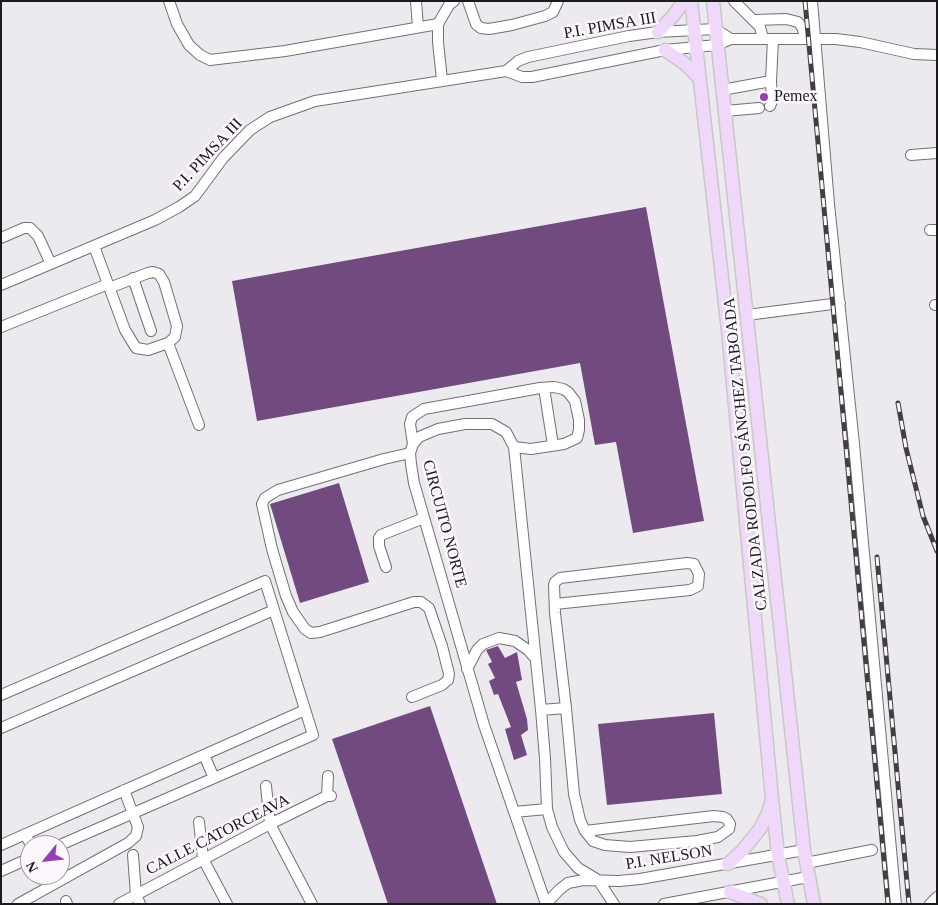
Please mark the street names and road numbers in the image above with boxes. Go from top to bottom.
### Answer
street label: P.I. PIMSA III [562,8,658,44]
street label: P.I. PIMSA III [169,114,247,196]
street label: CALZADA RODOLFO SÁNCHEZ TABOADA [720,296,772,612]
street label: CIRCUITO NORTE [418,458,470,590]
street label: CALLE CATORCEAVA [143,790,293,880]
street label: P.I. NELSON [624,842,714,874]

